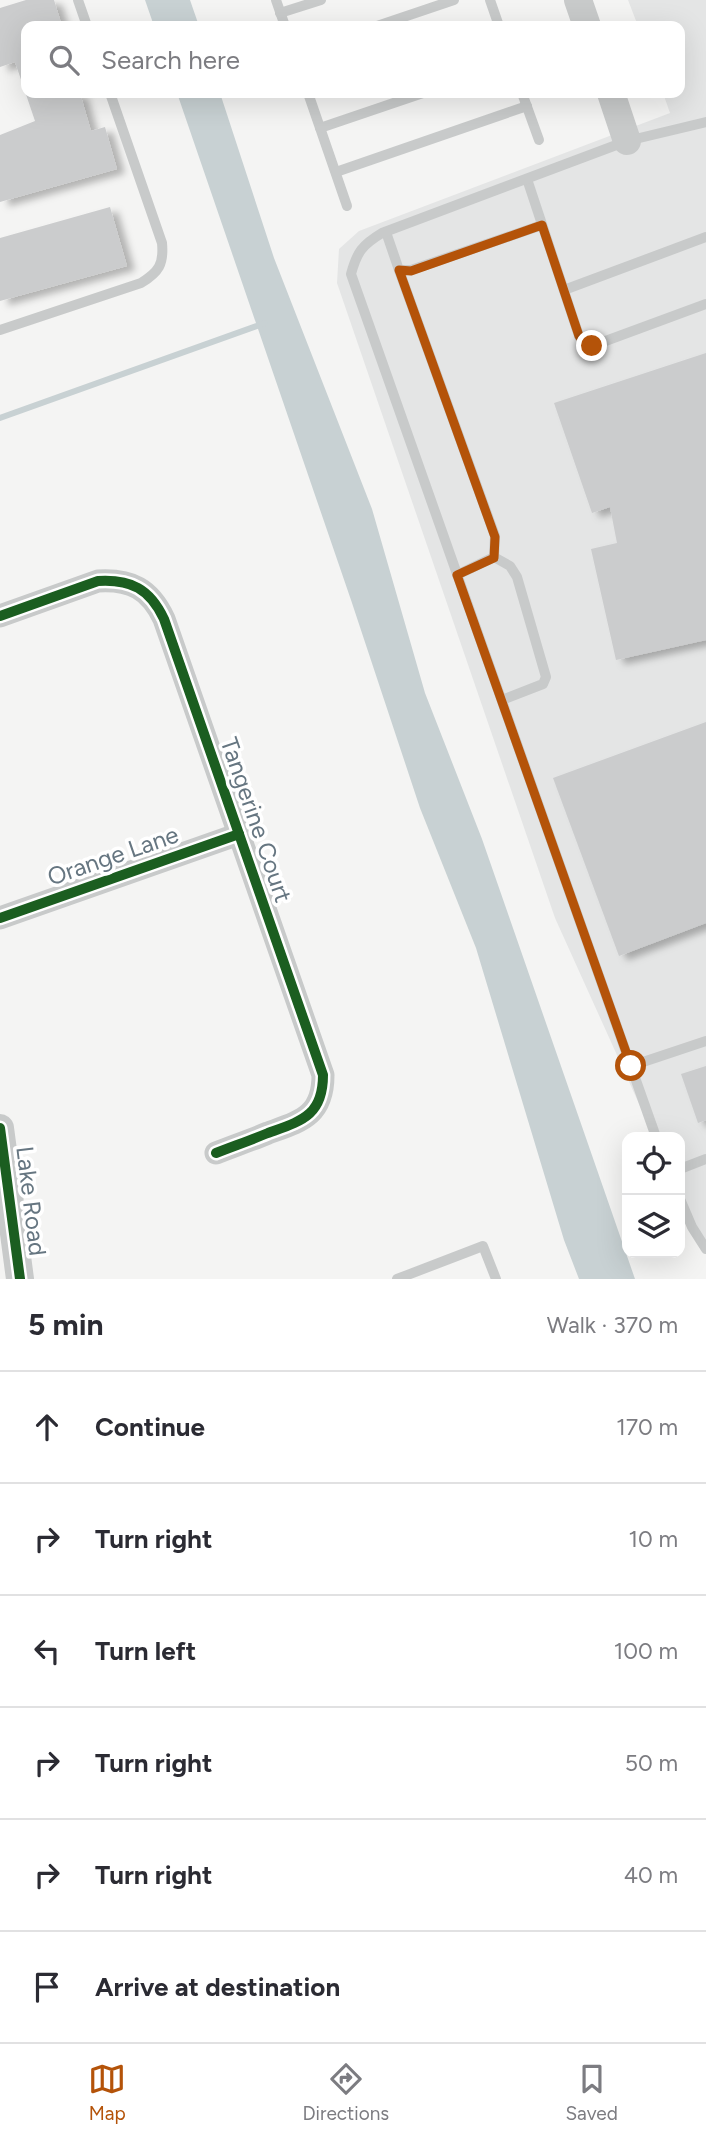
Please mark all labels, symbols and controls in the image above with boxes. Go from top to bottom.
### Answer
search box [21,21,685,98]
icon: search [45,41,83,79]
text: Search here [101,44,240,76]
route end [576,330,607,361]
street label: Tangerine Court [215,734,298,906]
street label: Orange Lane [43,820,182,891]
route start [615,1050,646,1081]
map controls [622,1132,685,1258]
button: locate [622,1132,685,1195]
street label: Lake Road [10,1144,53,1257]
button: layers [622,1195,685,1258]
text: 5 min [28,1306,104,1343]
text: Walk · 370 m [547,1311,678,1339]
icon: ahead [28,1408,66,1446]
text: Continue [95,1411,205,1443]
text: 170 m [616,1413,678,1441]
icon: right [28,1520,66,1558]
text: Turn right [95,1523,212,1555]
text: 10 m [629,1525,678,1553]
icon: left [28,1632,66,1670]
text: Turn left [95,1635,196,1667]
text: 100 m [614,1637,678,1665]
icon: right [28,1744,66,1782]
text: Turn right [95,1747,212,1779]
text: 50 m [625,1749,678,1777]
icon: right [28,1856,66,1894]
text: Turn right [95,1859,212,1891]
text: 40 m [624,1861,678,1889]
icon: arrive [28,1968,66,2006]
text: Arrive at destination [95,1971,340,2003]
tab: Map [88,2060,126,2125]
tab: Directions [302,2060,389,2125]
tab: Saved [565,2060,618,2125]

